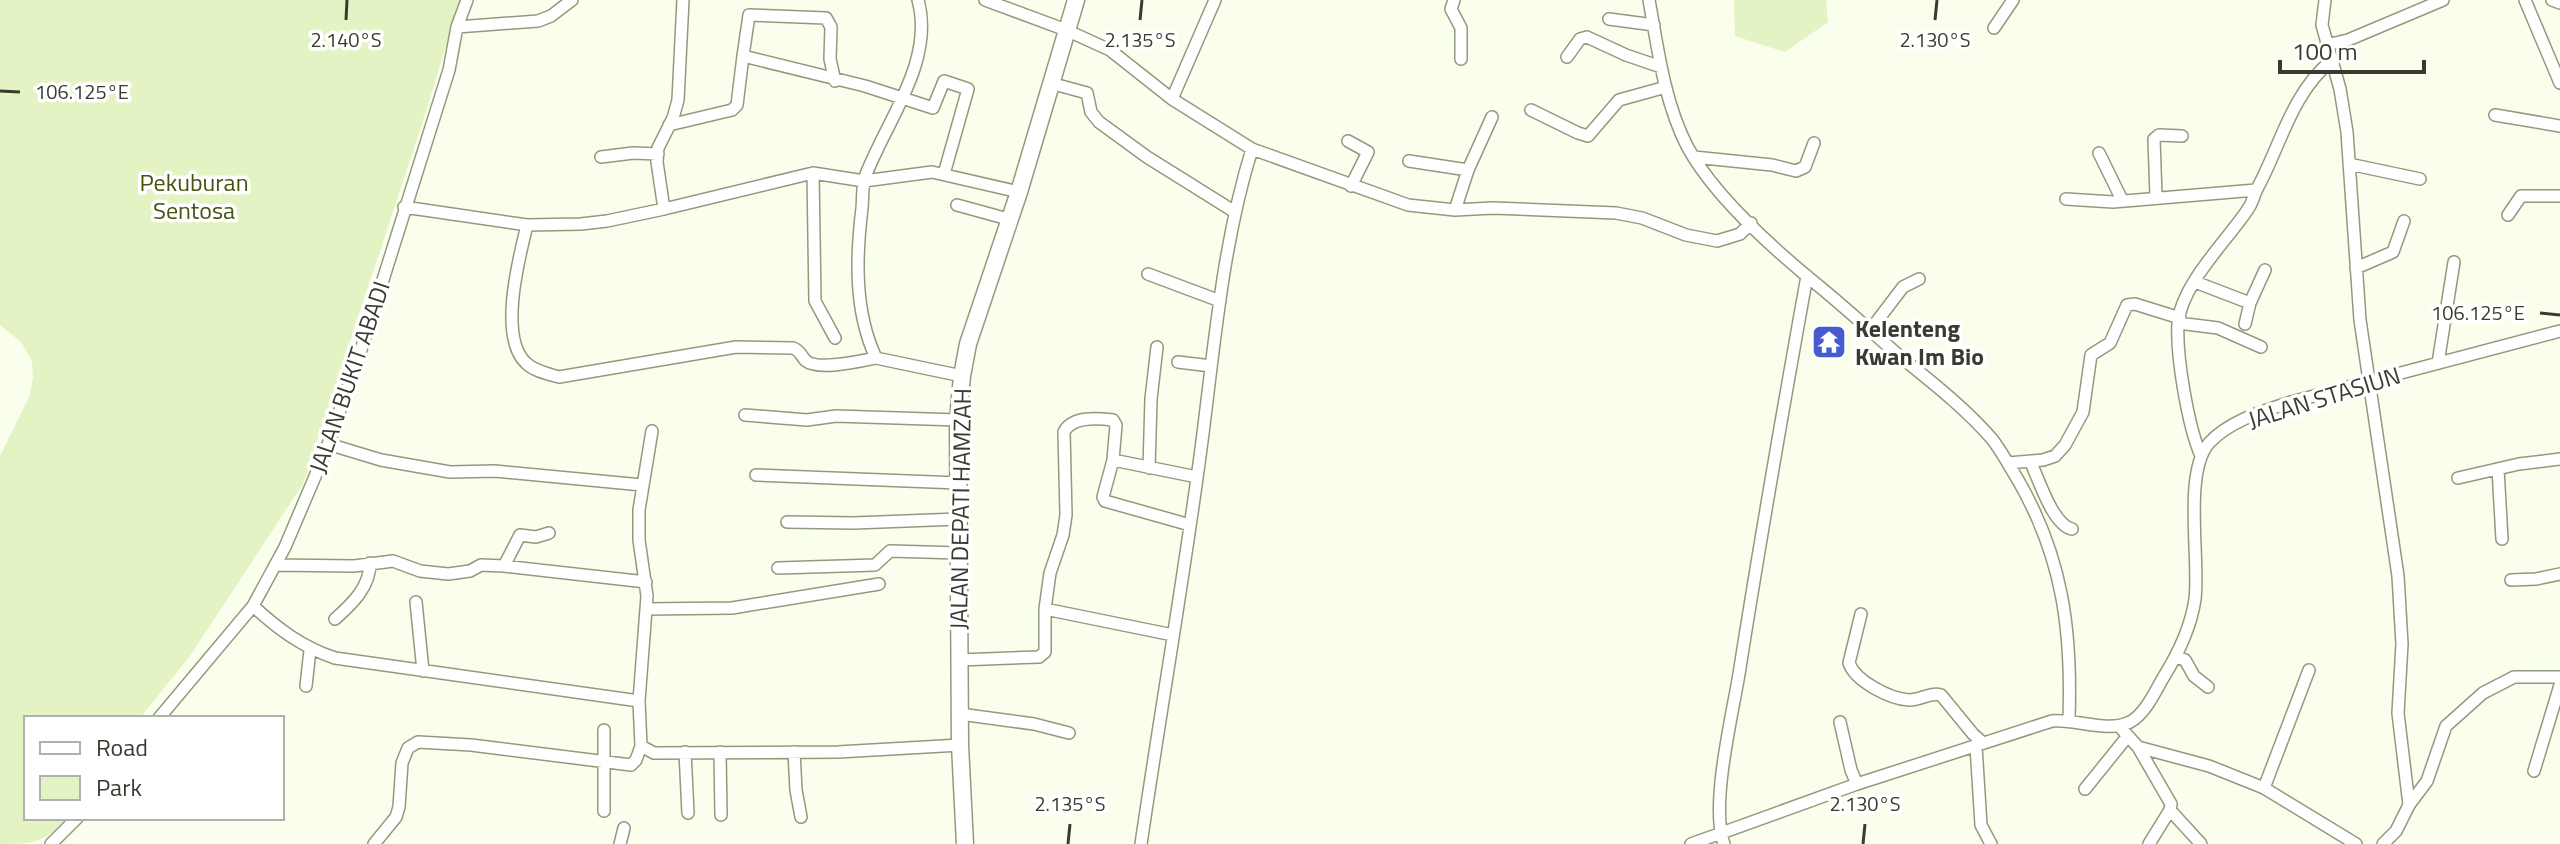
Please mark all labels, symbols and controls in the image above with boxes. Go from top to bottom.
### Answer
text: 2.140°S [310,24,382,55]
text: 2.135°S [1104,24,1176,55]
text: 2.130°S [1899,24,1971,55]
scale bar [2280,24,2424,74]
text: 100 m [2292,33,2358,69]
text: 106.125°E [35,76,129,107]
park label: Pekuburan Sentosa [139,164,249,228]
street label: JALAN BUKIT ABADI [299,276,399,478]
text: 106.125°E [2431,297,2525,328]
place label: Kelenteng Kwan Im Bio [1855,310,1984,374]
temple icon: Kelenteng Kwan Im Bio [1810,323,1848,361]
street label: JALAN STASIUN [2243,357,2405,437]
street label: JALAN DEPATI HAMZAH [940,388,980,630]
legend [24,716,284,820]
text: Road [96,729,148,765]
text: Park [96,769,142,805]
text: 2.135°S [1034,788,1106,819]
text: 2.130°S [1829,788,1901,819]

